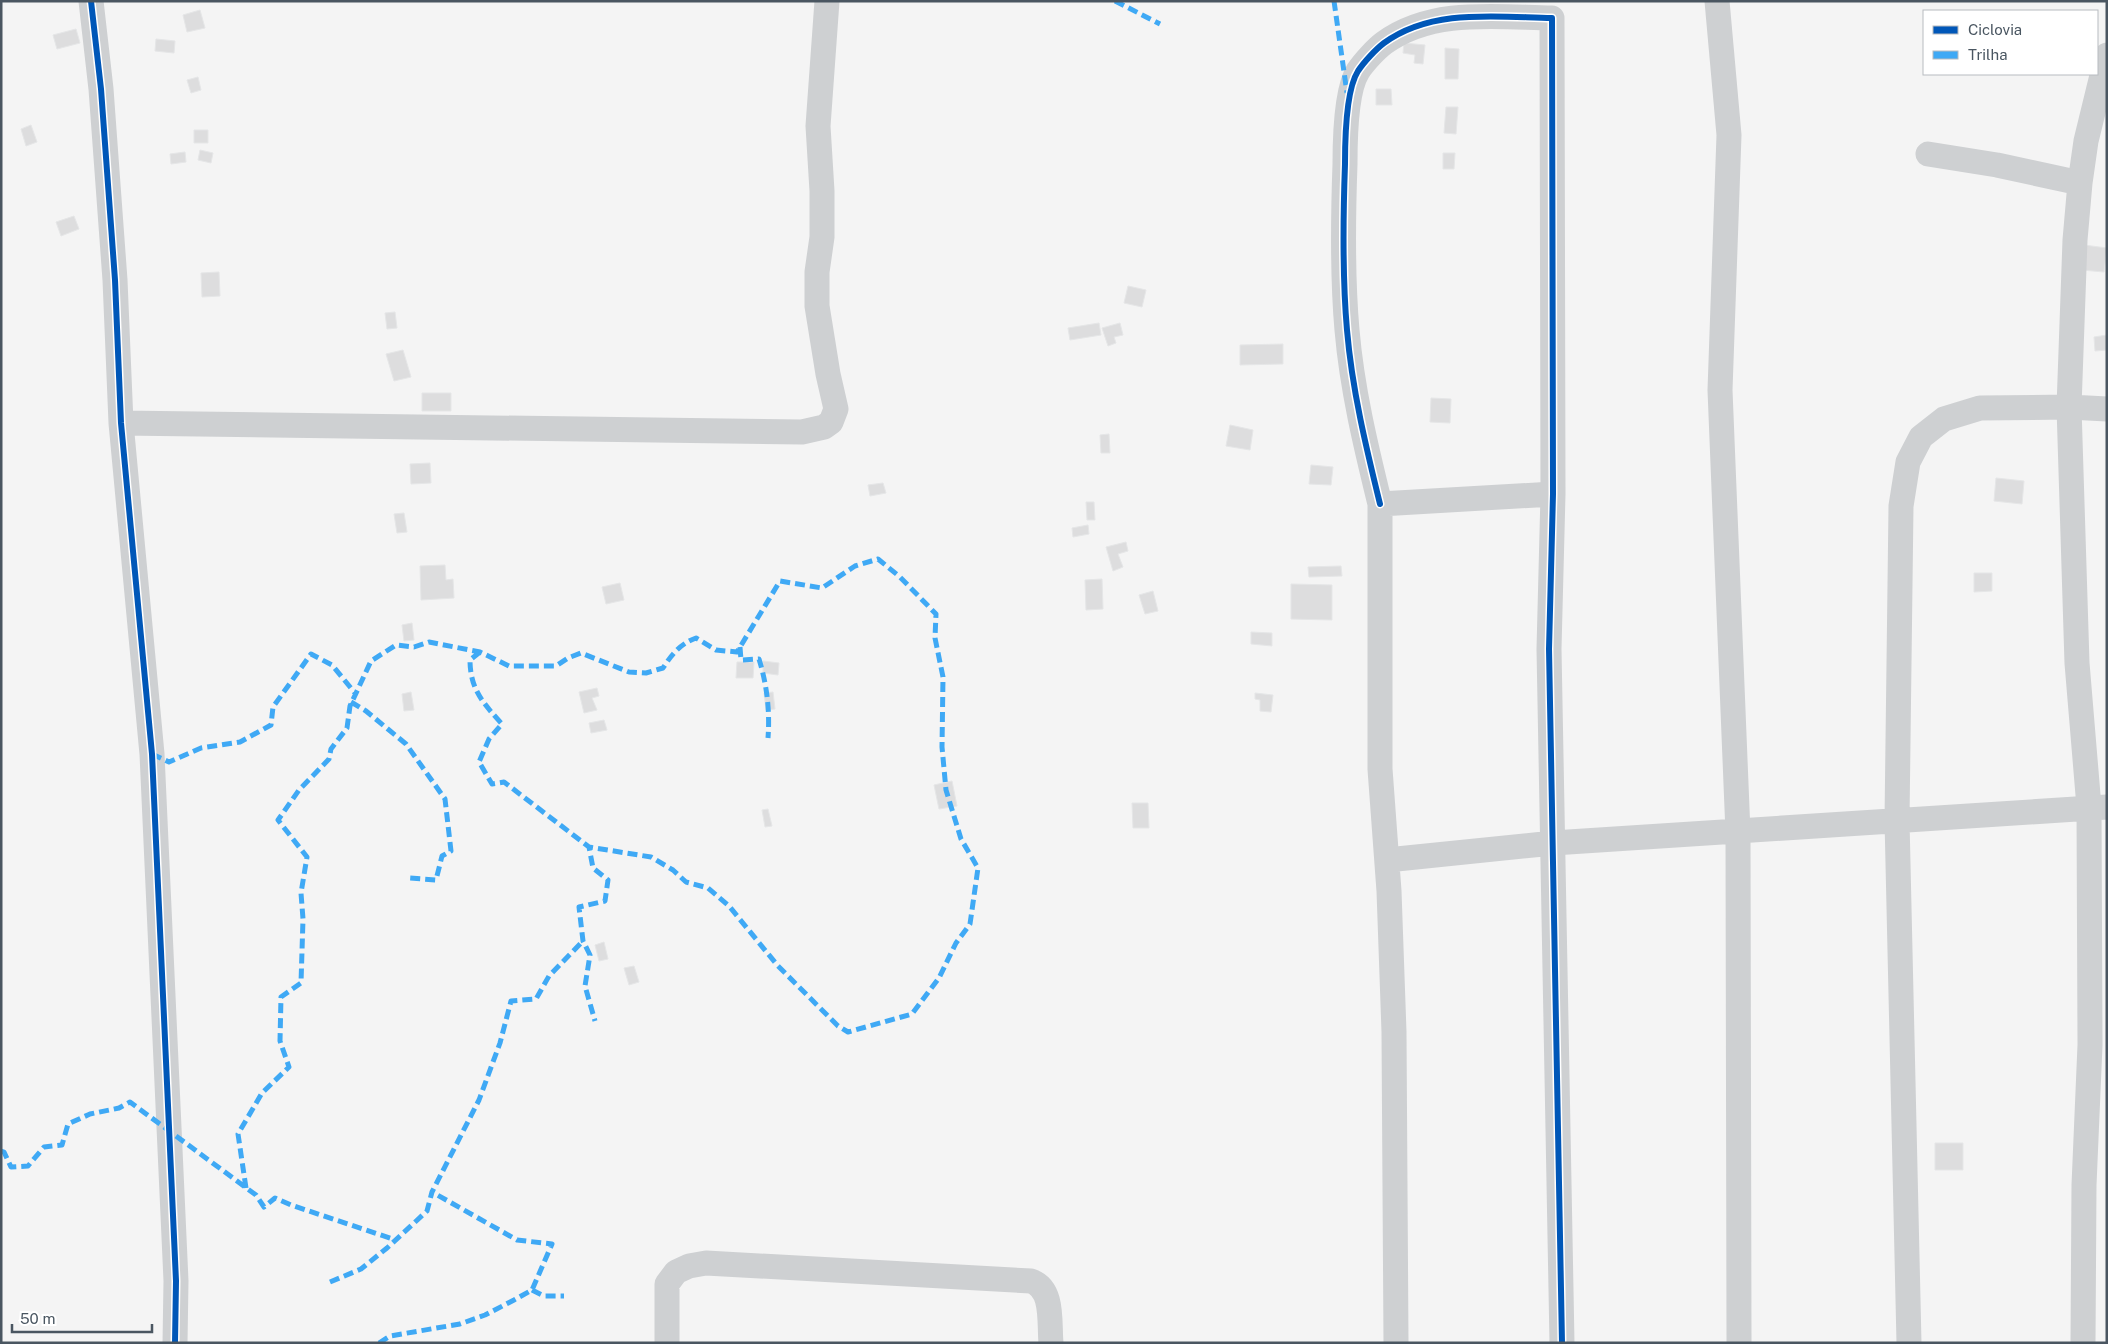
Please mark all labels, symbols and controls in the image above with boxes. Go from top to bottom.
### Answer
legend [1923,10,2098,75]
text: Ciclovia [1968,21,2022,38]
text: Trilha [1968,46,2007,63]
scale bar [12,1302,152,1334]
text: 50 m [20,1310,55,1327]

